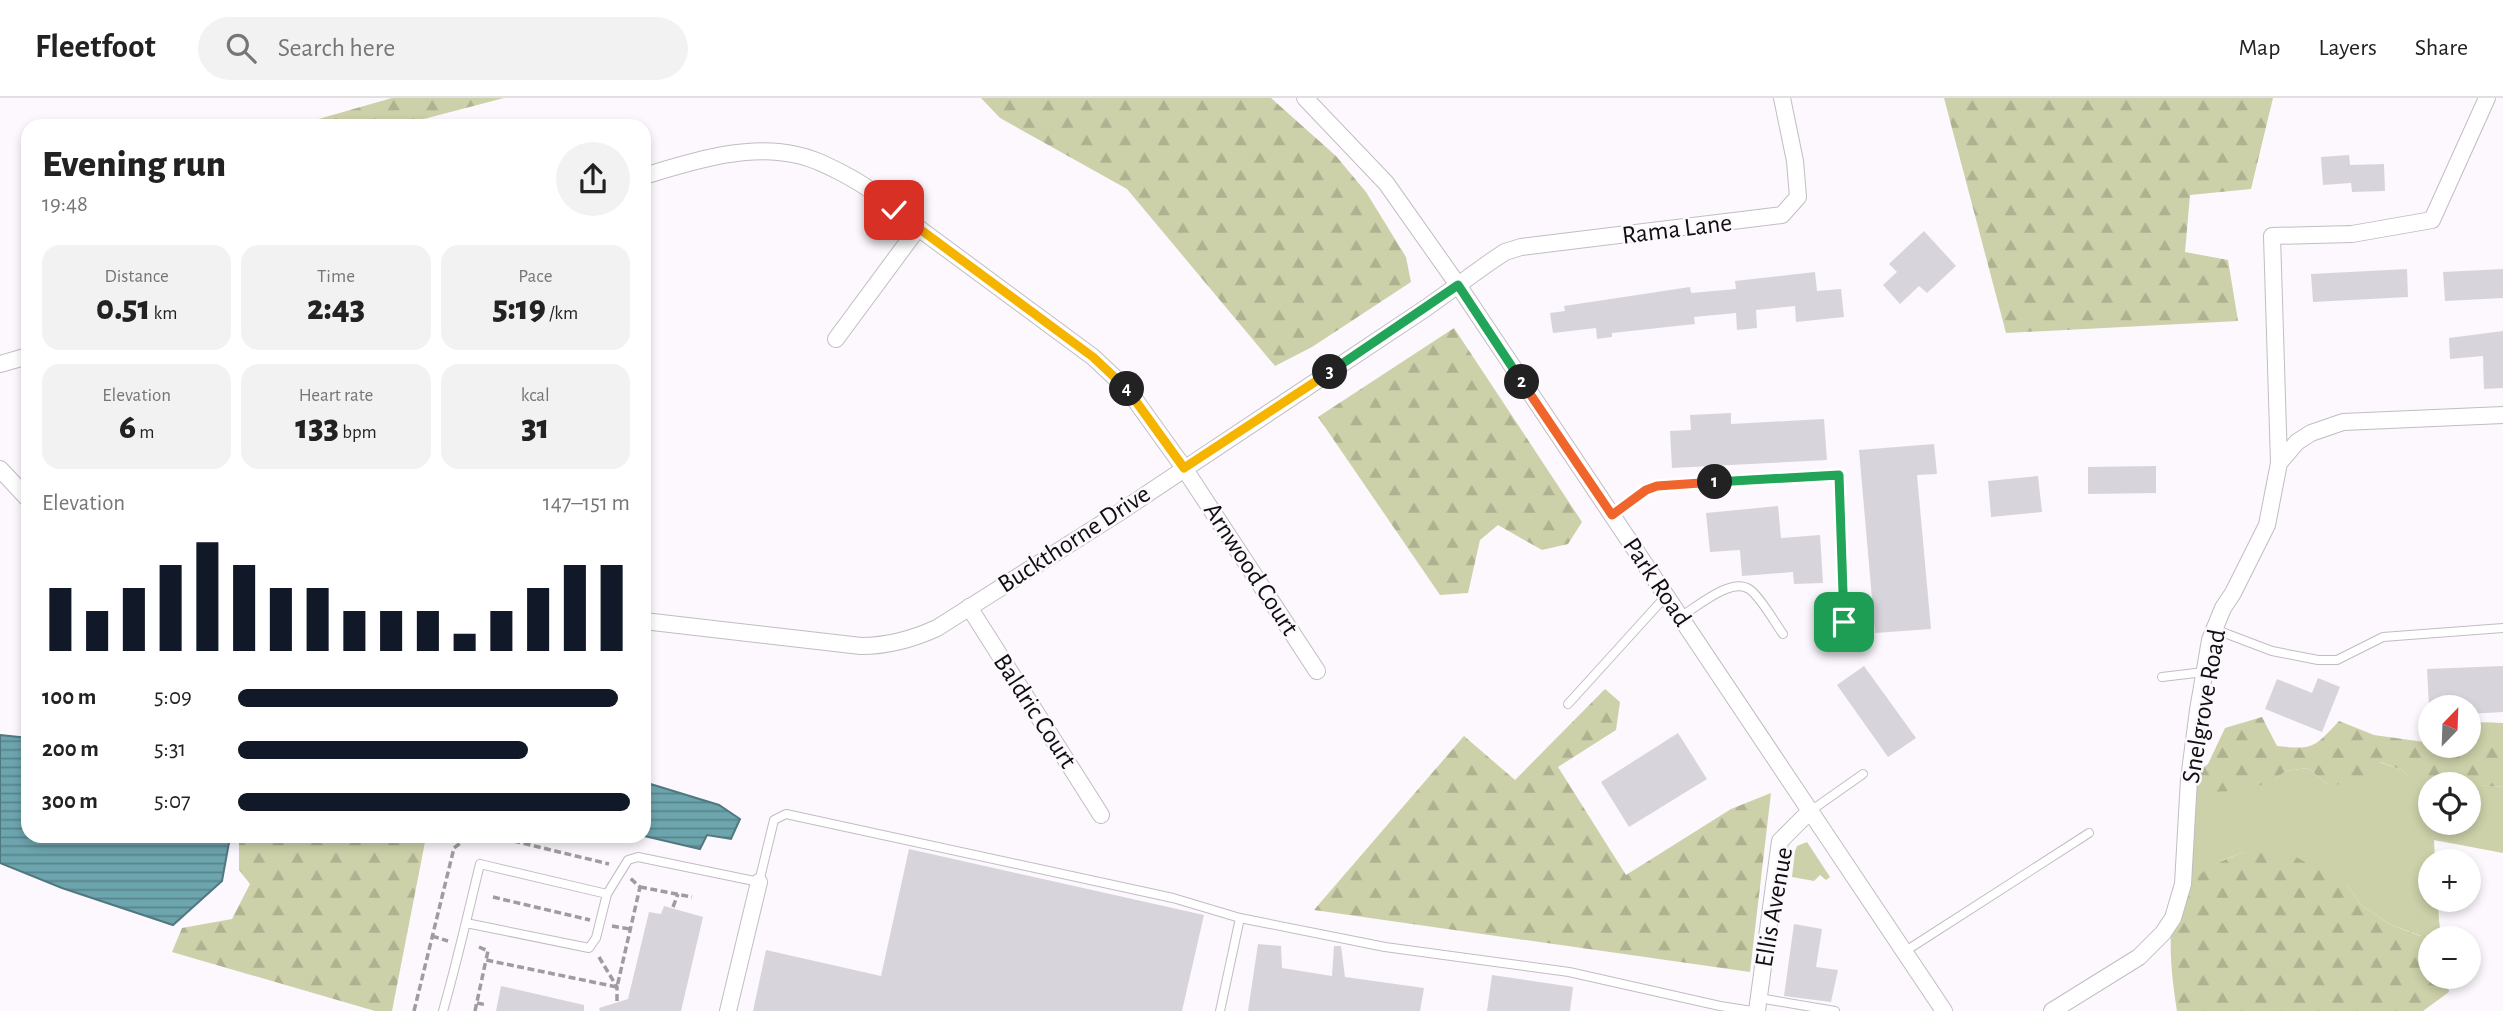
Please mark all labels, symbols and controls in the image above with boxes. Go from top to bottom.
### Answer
search box [198,17,688,80]
icon: search [222,29,260,67]
text: Fleetfoot [35,31,156,64]
text: Search here [278,35,395,61]
text: Map [2238,36,2280,60]
text: Layers [2318,36,2377,60]
text: Share [2415,36,2468,60]
button: share [556,142,630,216]
text: Evening run [42,146,226,184]
pin [864,180,924,240]
icon: check [875,191,913,229]
text: 19:48 [42,193,88,216]
street label: Rama Lane [1620,209,1734,249]
text: Distance [104,267,169,286]
text: Time [317,267,355,286]
text: Pace [518,267,552,286]
text: 0.51 [96,291,150,326]
text: 2:43 [307,291,365,326]
text: 5:19 [492,291,546,326]
text: km [150,304,177,323]
text: /km [546,304,578,323]
pin: 3 [1312,354,1348,390]
text: 3 [1325,362,1334,381]
pin: 2 [1504,364,1540,400]
pin: 4 [1110,372,1144,406]
text: 2 [1517,372,1526,391]
text: 4 [1122,379,1131,398]
text: Elevation [102,386,171,405]
text: Heart rate [299,386,373,405]
text: kcal [521,386,550,405]
text: 6 [119,410,136,445]
text: 133 [295,410,339,445]
text: 31 [521,410,549,445]
text: m [136,423,154,442]
text: bpm [339,423,377,442]
pin: 1 [1698,464,1732,500]
text: 1 [1711,472,1718,491]
street label: Buckthorne Drive [993,480,1155,598]
text: Elevation [42,492,125,515]
text: 147–151 m [543,492,630,515]
street label: Arnwood Court [1199,498,1303,640]
street label: Park Road [1618,533,1696,631]
pin [1814,592,1874,652]
icon: arrive [1825,603,1863,641]
street label: Snelgrove Road [2178,627,2230,785]
street label: Baldric Court [989,649,1081,773]
text: 100 m [42,686,96,709]
text: 5:09 [154,686,192,709]
north arrow [2418,695,2482,758]
map controls [2418,695,2481,989]
text: 200 m [42,738,99,761]
text: 5:31 [154,738,186,761]
button: locate [2418,772,2481,835]
text: 300 m [42,790,98,813]
text: 5:07 [154,790,191,813]
street label: Ellis Avenue [1751,845,1797,969]
button: + [2418,849,2481,912]
button: − [2418,926,2481,989]

